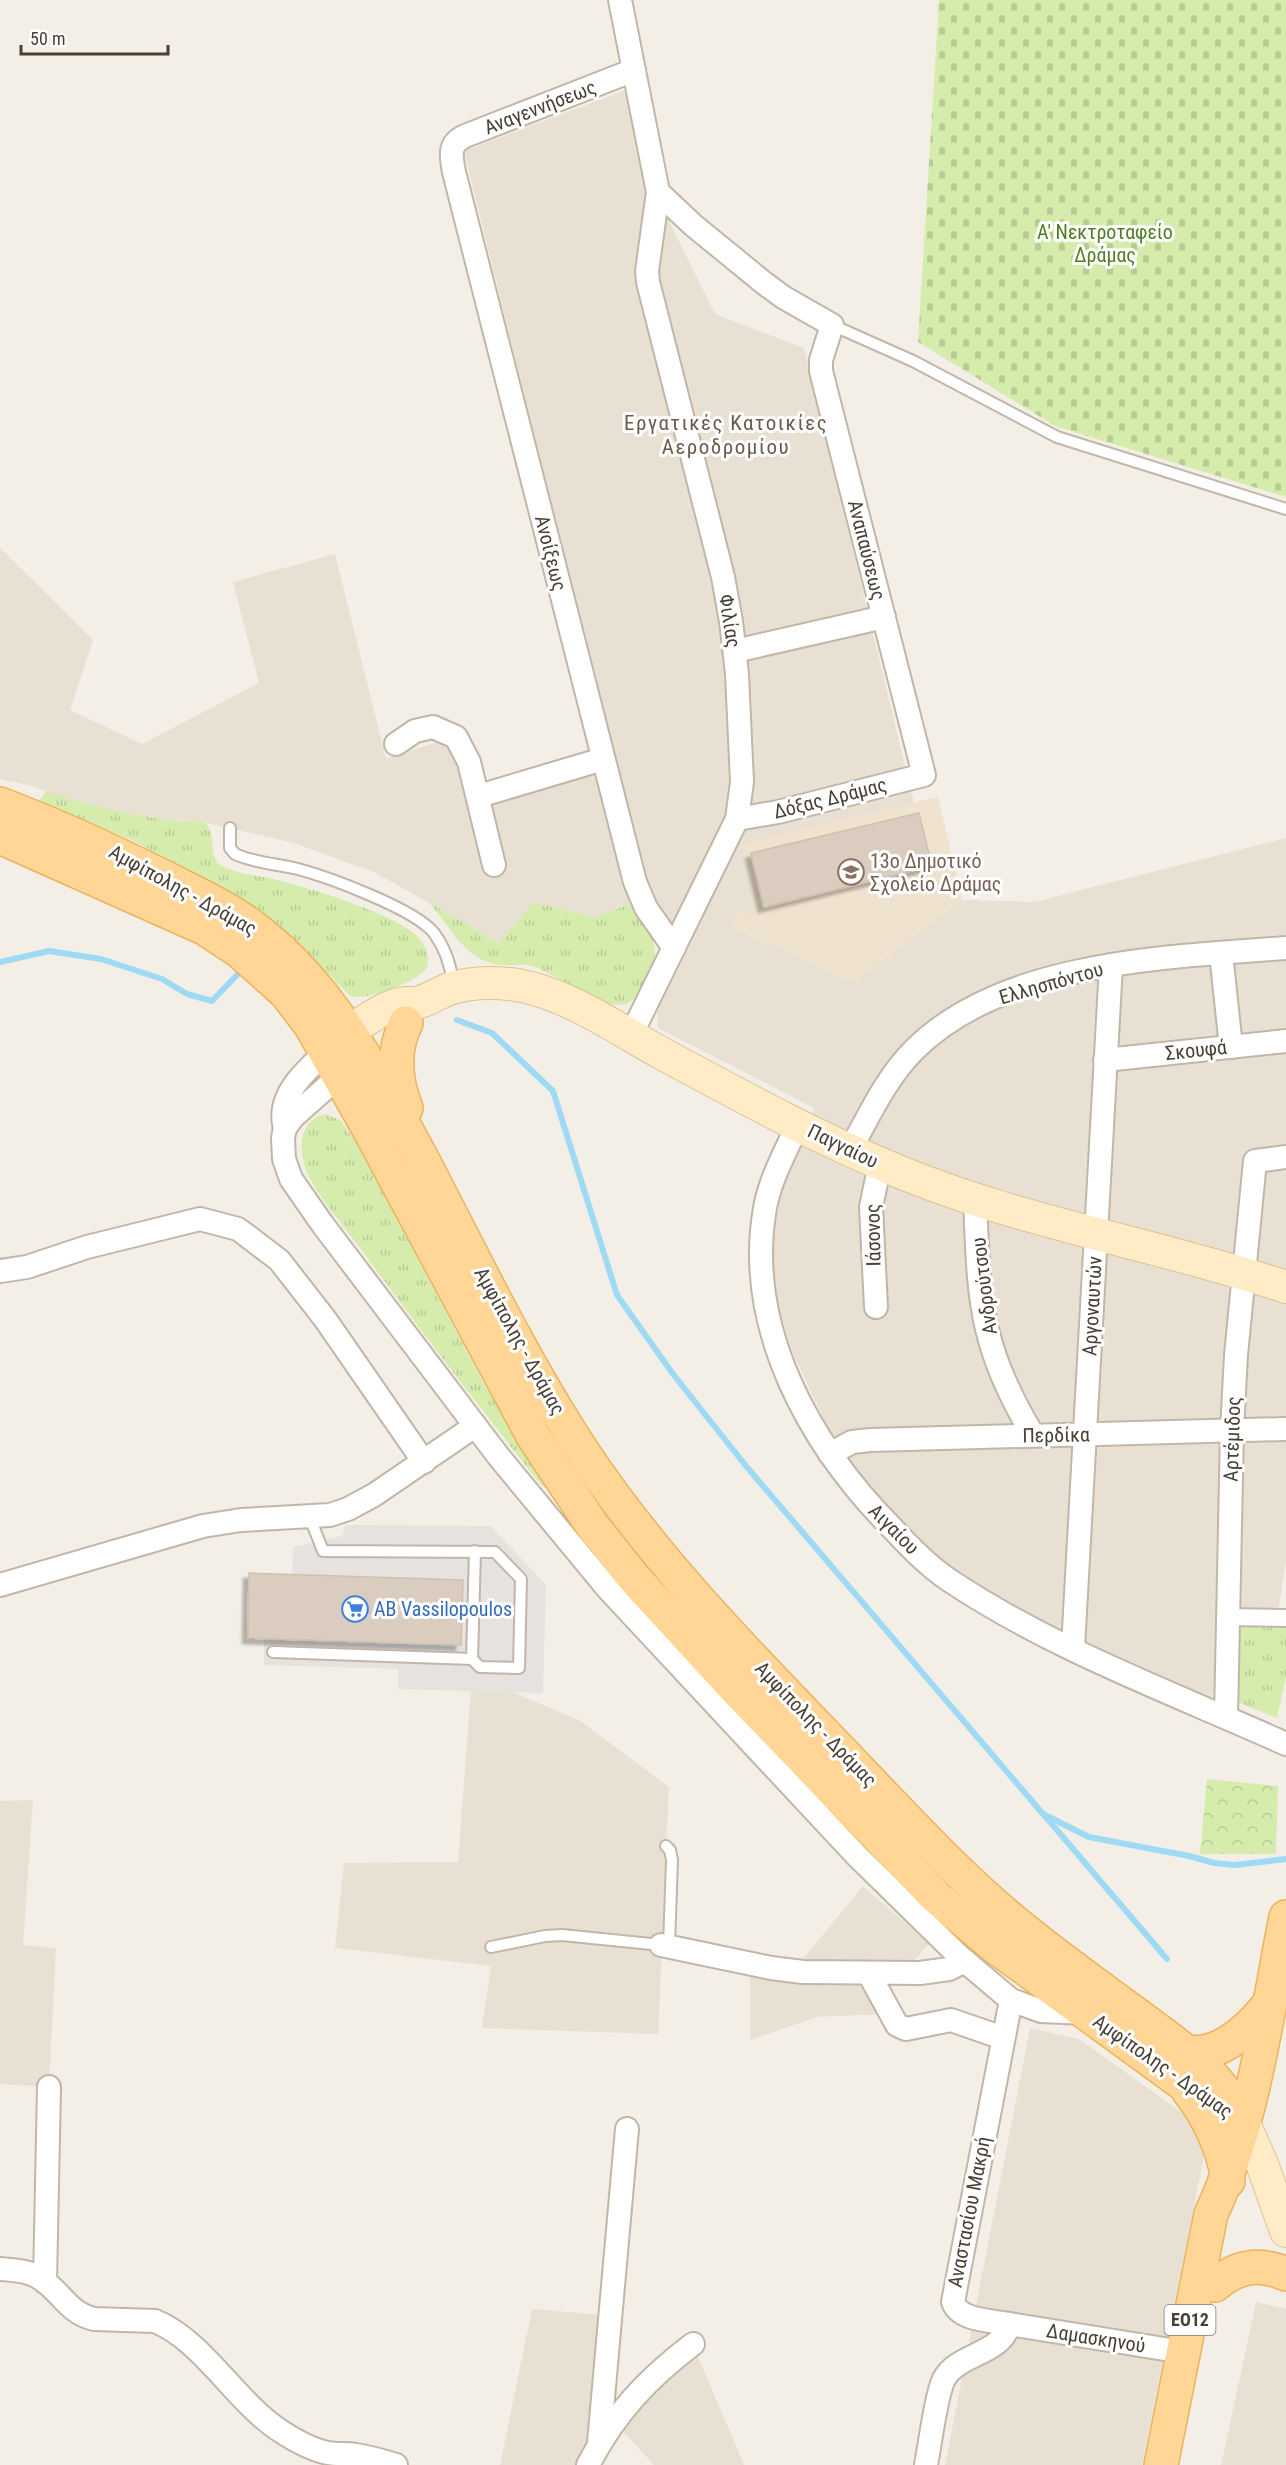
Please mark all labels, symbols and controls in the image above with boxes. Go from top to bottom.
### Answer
scale bar [21,18,168,56]
text: 50 m [30,28,65,49]
street label: Αναγεννήσεως [481,75,599,139]
park label: Α' Νεκτροταφείο Δράμας [1037,220,1173,267]
district label: Εργατικές Κατοικίες Αεροδρομίου [624,411,828,459]
street label: Αναπαύσεως [843,497,891,603]
street label: Ανοίξεως [530,513,572,593]
street label: Φιλίας [714,593,746,649]
street label: Δόξας Δράμας [771,772,889,824]
street label: Αμφίπολης - Δράμας [105,839,261,941]
place label: 13ο Δημοτικό Σχολείο Δράμας [870,849,1001,896]
school or university icon: 13ο Δημοτικό Σχολείο Δράμας [836,857,866,887]
street label: Ελλησπόντου [996,957,1106,1009]
street label: Σκουφά [1164,1035,1228,1065]
street label: Παγγαίου [804,1119,882,1173]
street label: Ιάσονος [860,1203,886,1267]
street label: Ανδρούτσου [966,1236,1002,1336]
street label: Αργοναυτών [1077,1255,1107,1357]
street label: Αμφίπολης - Δράμας [469,1263,571,1419]
street label: Αρτέμιδος [1219,1396,1245,1482]
street label: Περδίκα [1022,1422,1090,1448]
street label: Αιγαίου [864,1499,924,1559]
supermarket icon: AB Vassilopoulos [340,1594,370,1624]
place label: AB Vassilopoulos [374,1597,512,1621]
street label: Αμφίπολης - Δράμας [750,1656,882,1792]
street label: Αμφίπολης - Δράμας [1089,2009,1237,2123]
street label: Αναστασίου Μακρή [943,2134,995,2290]
road number: ΕΟ12 [1164,2305,1216,2335]
street label: Δαμασκηνού [1045,2318,1147,2358]

